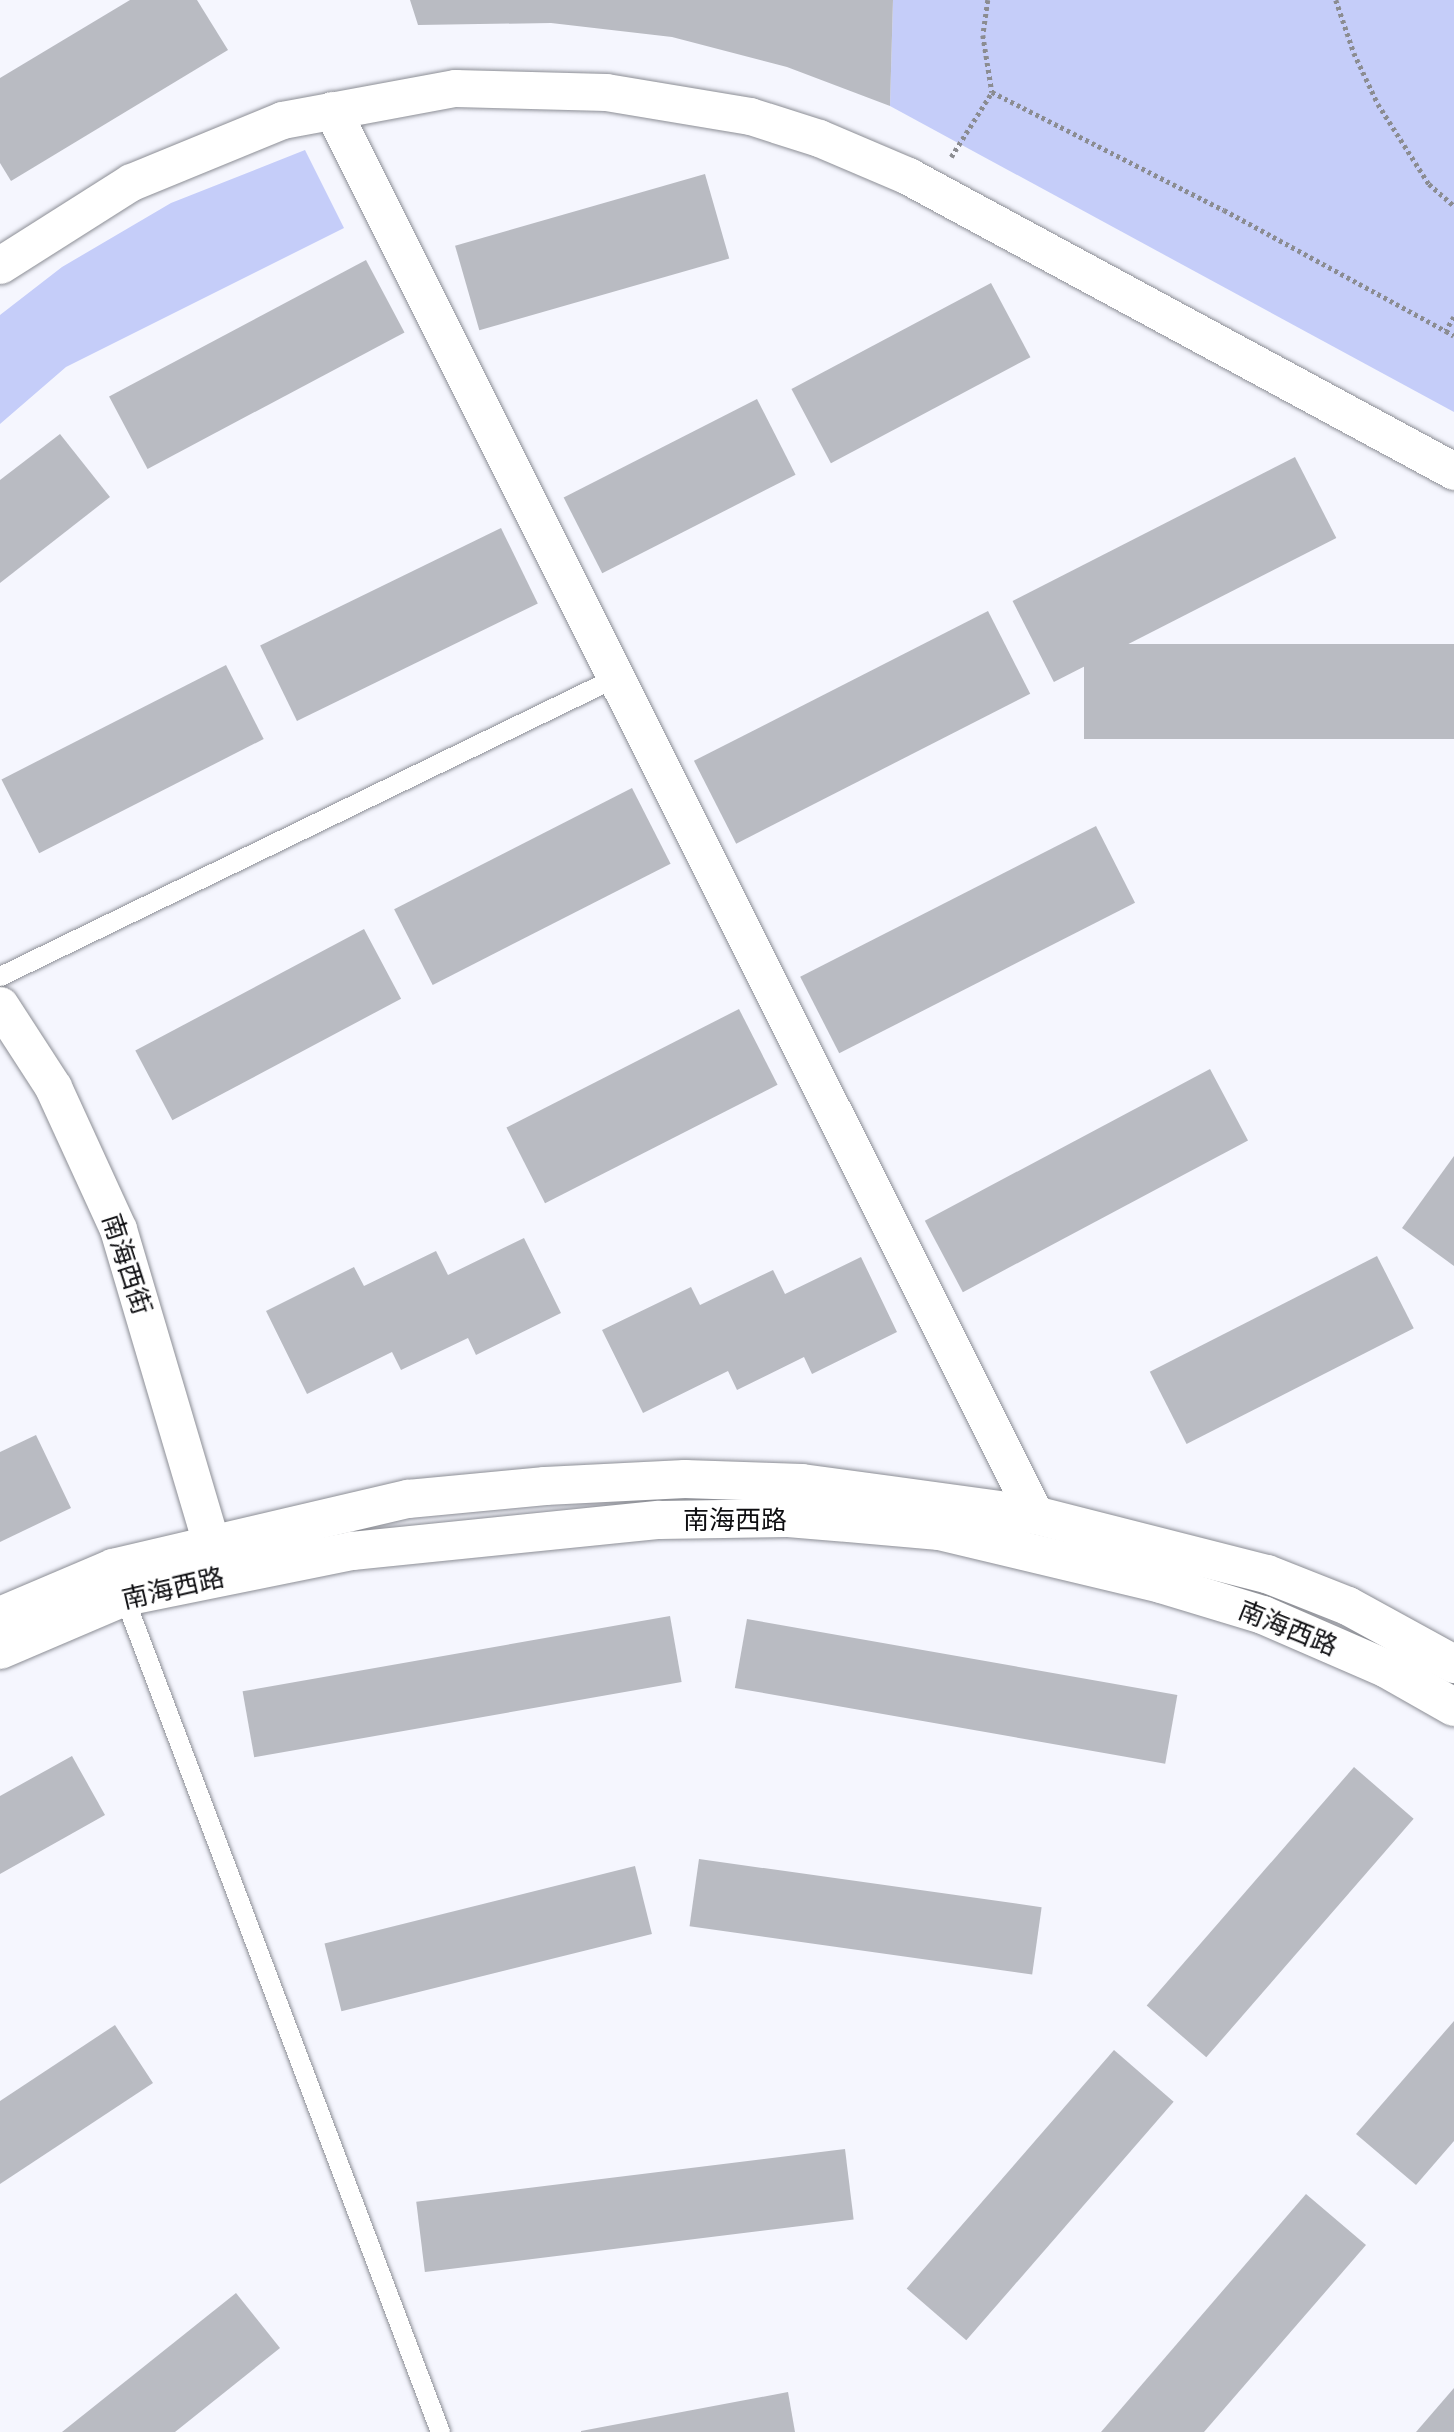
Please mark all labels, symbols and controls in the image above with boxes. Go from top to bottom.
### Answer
street label: 南海西街 [96,1210,158,1318]
street label: 南海西路 [683,1504,787,1536]
street label: 南海西路 [119,1561,227,1615]
street label: 南海西路 [1234,1594,1342,1662]

